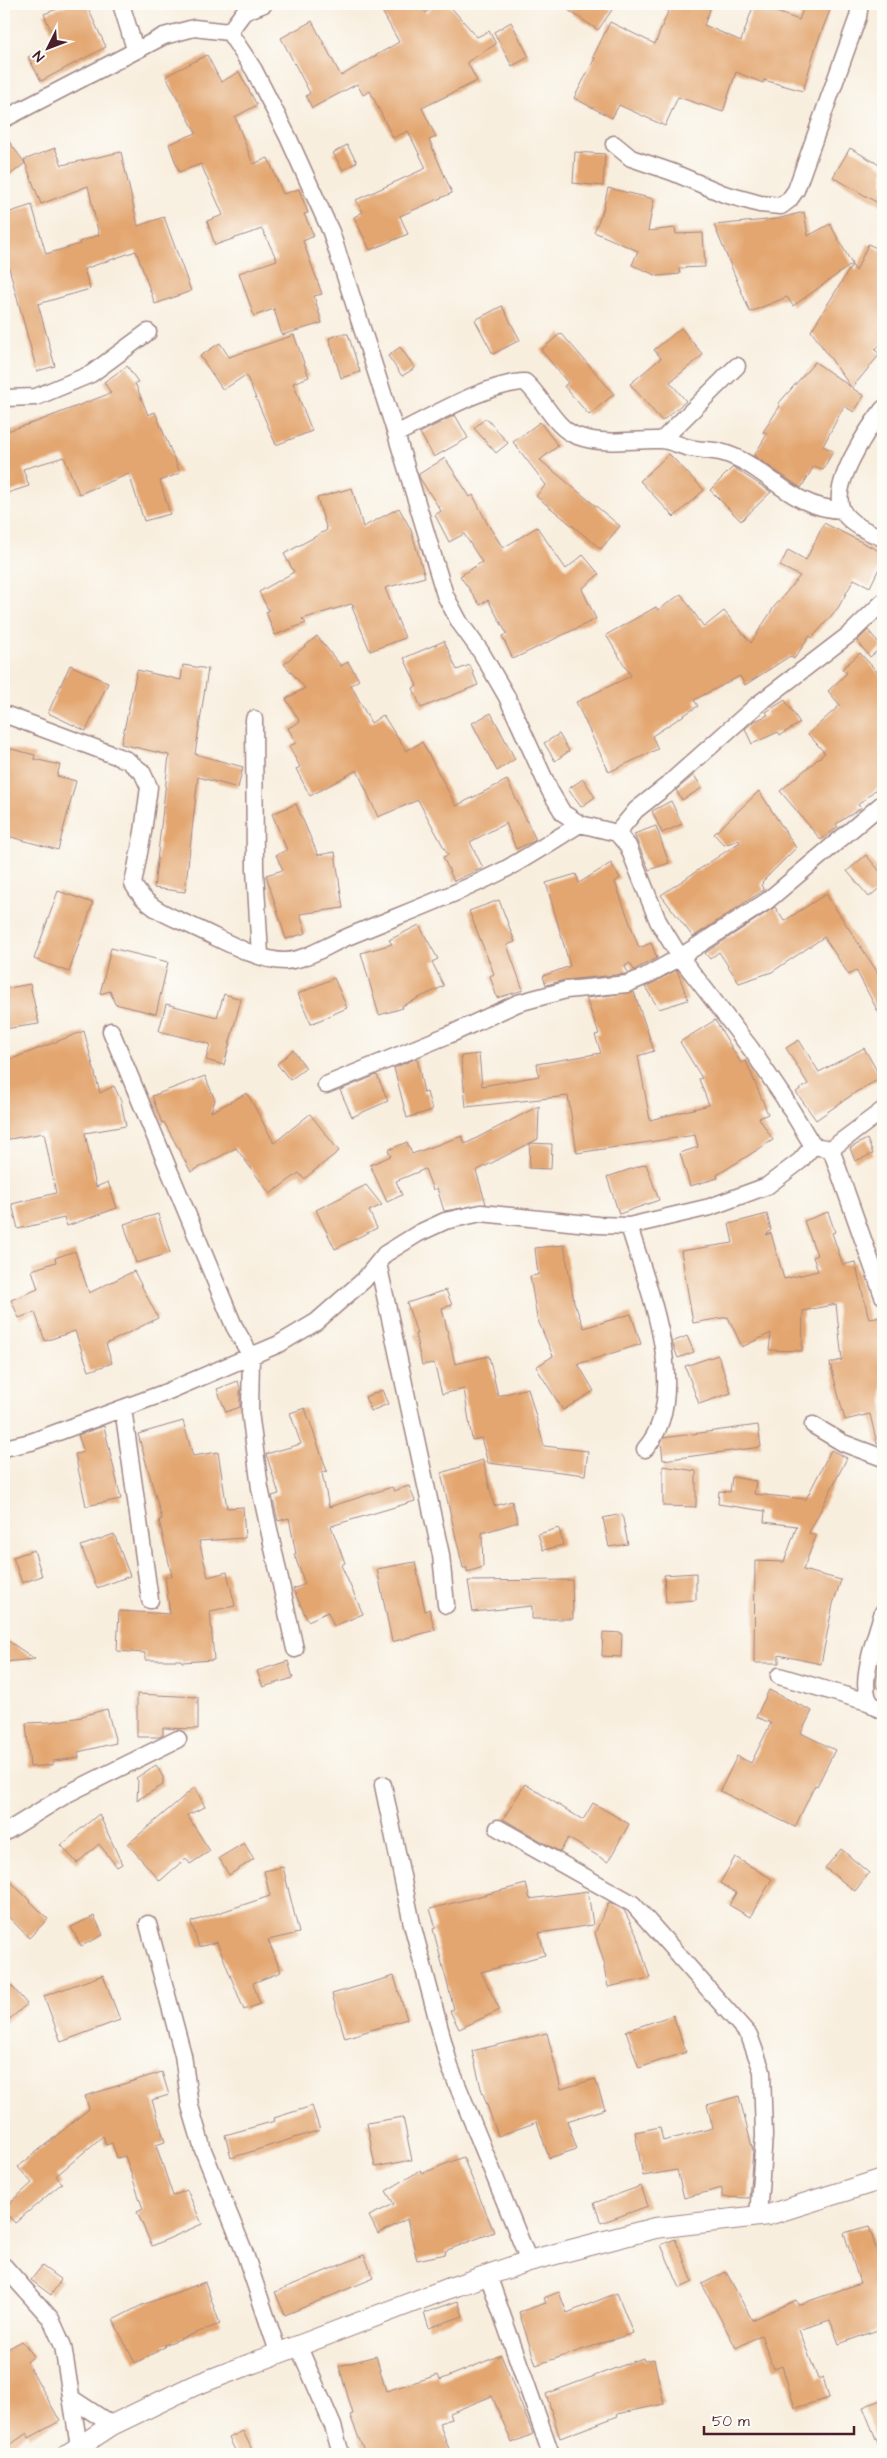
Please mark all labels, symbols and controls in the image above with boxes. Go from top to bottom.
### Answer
north arrow [22,22,72,72]
text: N [29,46,49,66]
scale bar [704,2403,854,2435]
text: 50 m [712,2411,750,2432]

